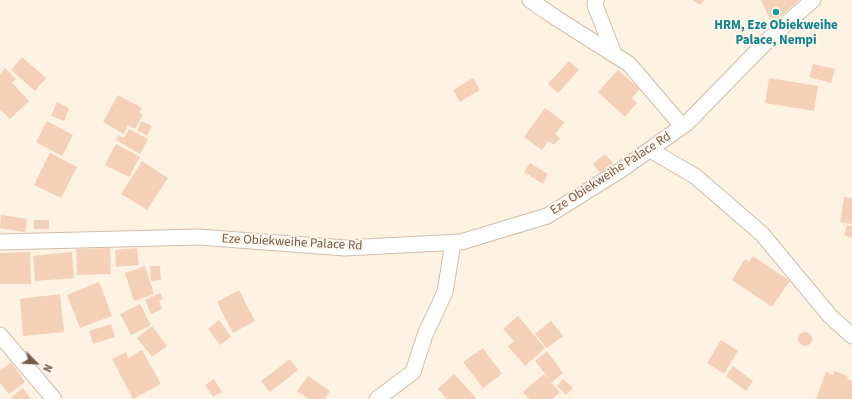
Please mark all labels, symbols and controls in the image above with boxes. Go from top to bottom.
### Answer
marker: HRM, Eze Obiekweihe Palace, Nempi [771,7,781,17]
place label: HRM, Eze Obiekweihe Palace, Nempi [714,18,838,49]
street label: Eze Obiekweihe Palace Rd [548,129,674,219]
street label: Eze Obiekweihe Palace Rd [221,232,363,254]
north arrow [16,343,56,383]
text: N [39,362,56,374]

